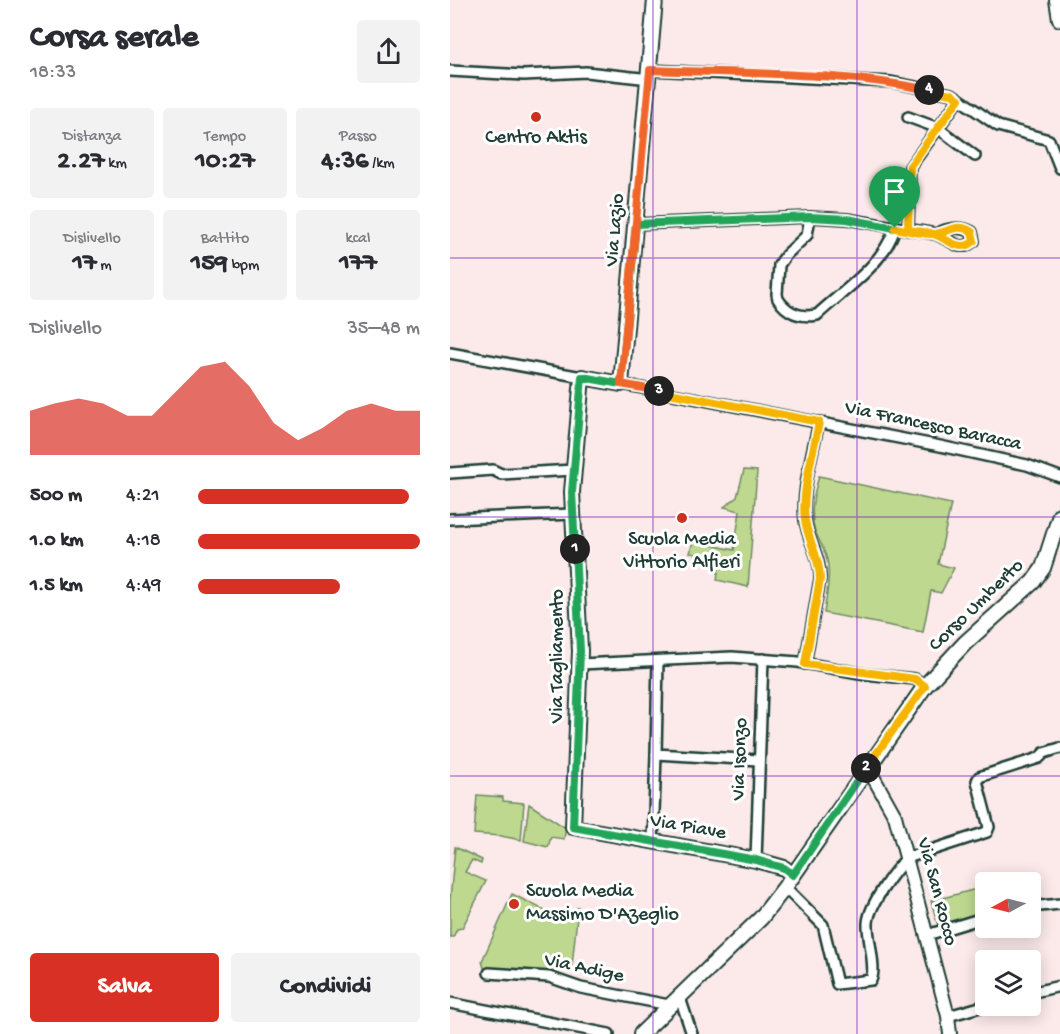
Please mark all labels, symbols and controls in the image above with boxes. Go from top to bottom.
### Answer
text: Corsa serale [30,20,198,58]
button: share [357,20,420,83]
text: 18:33 [30,62,76,85]
pin: 4 [914,75,944,105]
text: 4 [925,80,933,99]
marker: Centro Aktis [529,110,543,124]
place label: Centro Aktis [485,127,587,150]
text: Distanza [63,128,121,147]
text: Tempo [204,128,246,147]
text: Passo [339,128,377,147]
text: 2.27 [57,147,104,178]
text: 10:27 [195,147,255,178]
text: 4:36 [321,147,369,178]
text: km [104,155,127,174]
text: /km [369,155,395,174]
pin [869,166,920,228]
icon: arrive [878,175,911,208]
street label: Via Lazio [601,193,631,268]
text: Dislivello [63,230,121,249]
text: Battito [201,230,249,249]
text: kcal [346,230,370,249]
text: 17 [72,249,96,280]
text: 159 [191,249,228,280]
text: 177 [339,249,377,280]
text: m [96,257,112,276]
text: bpm [228,257,259,276]
text: Dislivello [30,318,102,341]
text: 35–48 m [347,318,420,341]
pin: 3 [644,376,674,406]
text: 3 [655,381,663,400]
street label: Via Francesco Baracca [842,397,1024,457]
text: 500 m [30,485,82,508]
text: 4:21 [126,485,160,508]
marker: Scuola Media Vittorio Alfieri [675,511,689,525]
place label: Scuola Media Vittorio Alfieri [622,529,741,575]
text: 1.0 km [30,530,84,553]
text: 4:18 [126,530,161,553]
pin: 1 [560,534,590,564]
text: 1 [572,539,578,558]
street label: Corso Umberto [925,555,1029,657]
text: 1.5 km [30,575,83,598]
text: 4:49 [126,575,161,598]
street label: Via Tagliamento [547,589,570,724]
street label: Via Isonzo [728,717,754,802]
pin: 2 [851,753,881,783]
text: 2 [862,758,870,777]
street label: Via Piave [647,810,729,846]
street label: Via San Rocco [910,835,961,948]
north arrow [975,872,1041,938]
map controls [975,872,1041,1016]
place label: Scuola Media Massimo D'Azeglio [526,881,679,927]
marker: Scuola Media Massimo D'Azeglio [507,897,521,911]
street label: Via Adige [541,949,627,989]
button: layers [975,950,1041,1016]
button: Salva [30,953,219,1022]
button: Condividi [231,953,420,1022]

